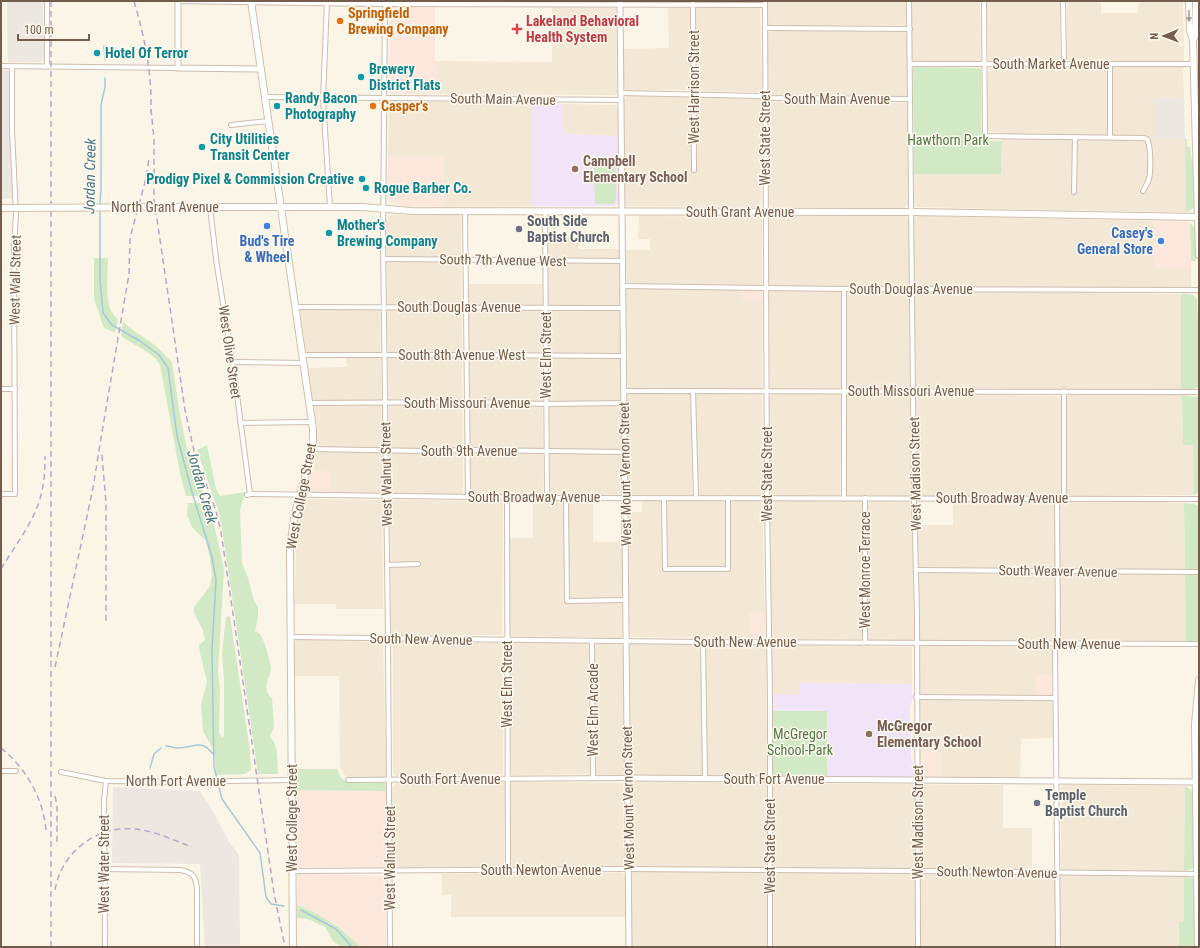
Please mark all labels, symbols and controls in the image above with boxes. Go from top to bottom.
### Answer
place label: Springfield Brewing Company [348,5,449,37]
one-way arrow [1186,10,1193,22]
place label: Lakeland Behavioral Health System [526,13,639,45]
scale bar [18,16,89,42]
marker: Springfield Brewing Company [335,16,345,26]
north arrow [1144,16,1184,56]
text: 100 m [24,23,54,37]
marker: Lakeland Behavioral Health System [511,23,523,35]
street label: West Harrison Street [686,30,702,144]
text: N [1148,32,1161,40]
place label: Hotel Of Terror [105,45,189,61]
marker: Hotel Of Terror [92,48,102,58]
street label: South Market Avenue [992,56,1110,72]
place label: Brewery District Flats [369,61,441,93]
marker: Brewery District Flats [356,72,366,82]
place label: Randy Bacon Photography [285,90,357,122]
street label: South Main Avenue [450,90,557,108]
street label: West State Street [757,90,773,186]
street label: South Main Avenue [784,91,890,107]
place label: Casper's [381,98,428,114]
marker: Randy Bacon Photography [272,101,282,111]
marker: Casper's [368,101,378,111]
place label: City Utilities Transit Center [210,131,290,163]
park label: Hawthorn Park [907,132,990,148]
water label: Jordan Creek [80,137,100,214]
marker: City Utilities Transit Center [197,142,207,152]
place label: Campbell Elementary School [583,153,688,185]
marker: Campbell Elementary School [570,164,580,174]
place label: Prodigy Pixel & Commission Creative [146,171,354,187]
marker: Prodigy Pixel & Commission Creative [357,174,367,184]
place label: Rogue Barber Co. [374,180,472,196]
marker: Rogue Barber Co. [361,183,371,193]
street label: North Grant Avenue [111,199,219,215]
street label: South Grant Avenue [686,204,795,220]
place label: South Side Baptist Church [527,213,610,245]
place label: Mother's Brewing Company [337,217,438,249]
marker: Bud's Tire & Wheel [262,221,272,231]
marker: South Side Baptist Church [514,224,524,234]
place label: Casey's General Store [1077,225,1153,257]
marker: Mother's Brewing Company [324,228,334,238]
place label: Bud's Tire & Wheel [240,233,295,265]
street label: West Wall Street [6,235,24,325]
marker: Casey's General Store [1156,236,1166,246]
street label: South 7th Avenue West [439,251,567,269]
street label: South Douglas Avenue [849,281,973,297]
street label: South Douglas Avenue [397,299,521,315]
street label: West Olive Street [216,304,244,400]
street label: West Elm Street [538,311,554,399]
street label: South 8th Avenue West [398,347,526,363]
street label: South Missouri Avenue [848,383,975,399]
street label: South Missouri Avenue [404,395,531,411]
street label: West Mount Vernon Street [616,402,634,546]
street label: West Madison Street [906,417,924,531]
street label: West Walnut Street [377,421,395,527]
street label: West State Street [759,426,775,522]
street label: West College Street [283,441,319,551]
street label: South 9th Avenue [421,443,518,459]
water label: Jordan Creek [183,448,221,526]
street label: South Broadway Avenue [468,489,601,505]
street label: South Broadway Avenue [936,490,1069,506]
street label: West Monroe Terrace [857,511,873,628]
street label: South Weaver Avenue [998,562,1118,580]
street label: South New Avenue [369,630,473,648]
street label: South New Avenue [693,634,797,650]
street label: South New Avenue [1017,636,1121,652]
street label: West Elm Street [499,640,515,728]
street label: West Elm Arcade [585,663,601,757]
place label: McGregor Elementary School [877,718,982,750]
street label: West Mount Vernon Street [619,726,637,870]
park label: McGregor School-Park [767,726,834,758]
marker: McGregor Elementary School [864,729,874,739]
street label: West College Street [284,764,300,872]
street label: West Madison Street [910,765,926,879]
street label: South Fort Avenue [399,771,501,787]
street label: South Fort Avenue [723,771,825,787]
street label: North Fort Avenue [126,773,227,789]
place label: Temple Baptist Church [1045,787,1128,819]
street label: West State Street [762,798,778,894]
marker: Temple Baptist Church [1032,798,1042,808]
street label: West Walnut Street [382,806,398,910]
street label: West Water Street [96,815,112,913]
street label: South Newton Avenue [481,862,602,878]
street label: South Newton Avenue [936,863,1058,881]

